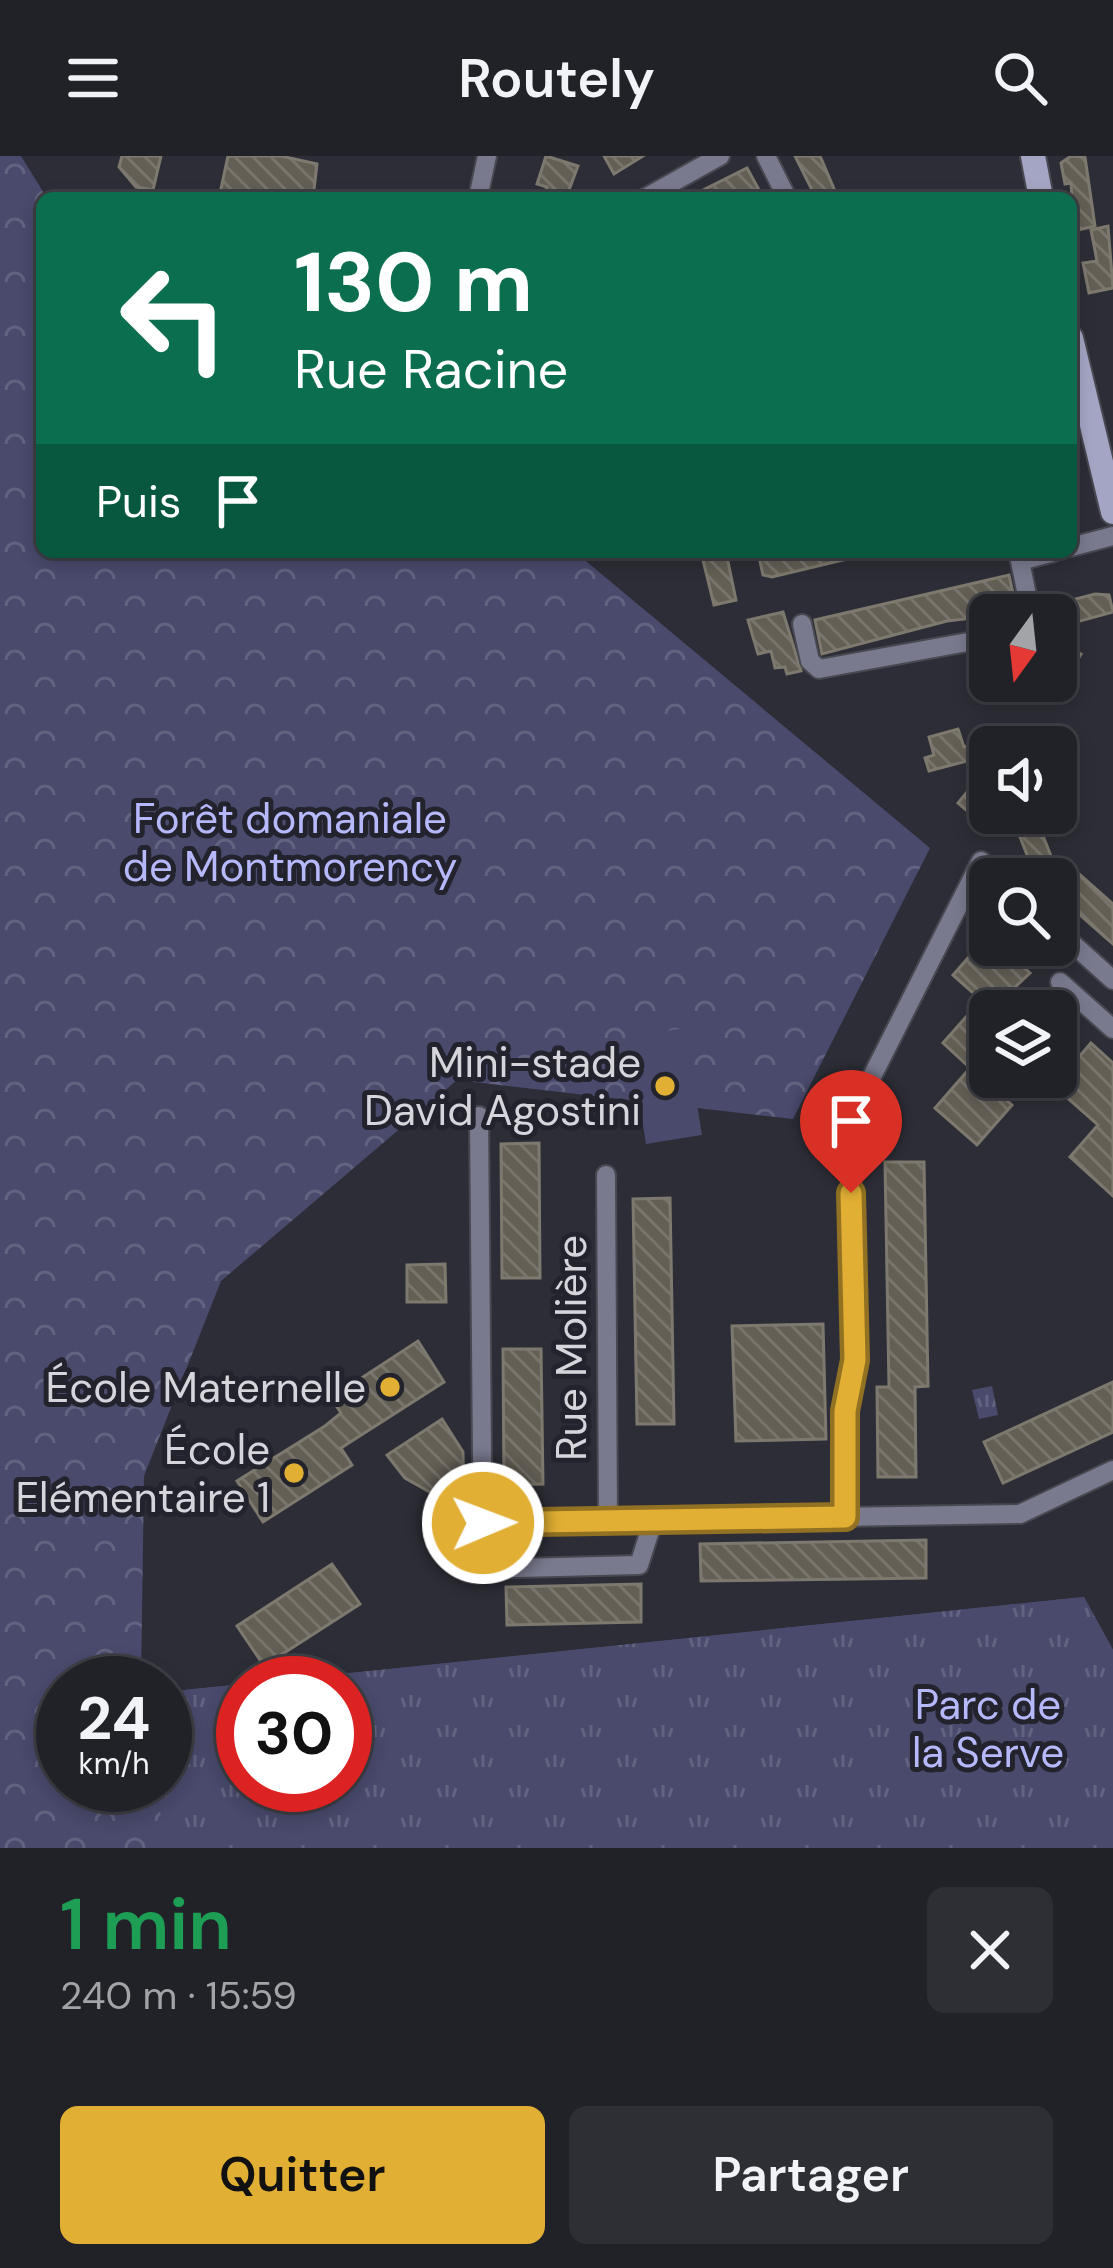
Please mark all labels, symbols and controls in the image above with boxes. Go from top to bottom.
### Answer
text: Routely [458,43,655,114]
icon: menu [60,45,126,111]
icon: search [987,45,1053,111]
text: 130 m [294,228,533,337]
icon: left [96,240,252,396]
text: Rue Racine [294,334,568,405]
icon: arrive [205,468,271,534]
text: Puis [96,472,181,531]
north arrow [969,594,1077,702]
map controls [969,594,1077,1098]
button: sound [969,726,1077,834]
park label: Forêt domaniale de Montmorency [123,791,457,894]
button: search [969,858,1077,966]
button: layers [969,990,1077,1098]
place label: Mini-stade David Agostini [364,1035,641,1138]
pin [800,1070,902,1193]
marker: Mini-stade David Agostini [652,1073,678,1099]
icon: arrive [818,1088,884,1154]
street label: Rue Molière [544,1235,599,1461]
place label: École Maternelle [46,1360,366,1415]
marker: École Maternelle [377,1374,403,1400]
place label: École Elémentaire 1 [15,1422,270,1525]
marker: École Elémentaire 1 [281,1460,307,1486]
position arrow [420,1460,546,1586]
speed limit sign: 30 [216,1656,372,1812]
park label: Parc de la Serve [912,1677,1064,1780]
text: 24 [77,1679,151,1758]
text: km/h [79,1744,149,1783]
text: 1 min [60,1878,232,1971]
button: close [927,1887,1053,2013]
text: 240 m · 15:59 [60,1970,297,2021]
button: Quitter [60,2106,545,2244]
button: Partager [569,2106,1053,2244]

